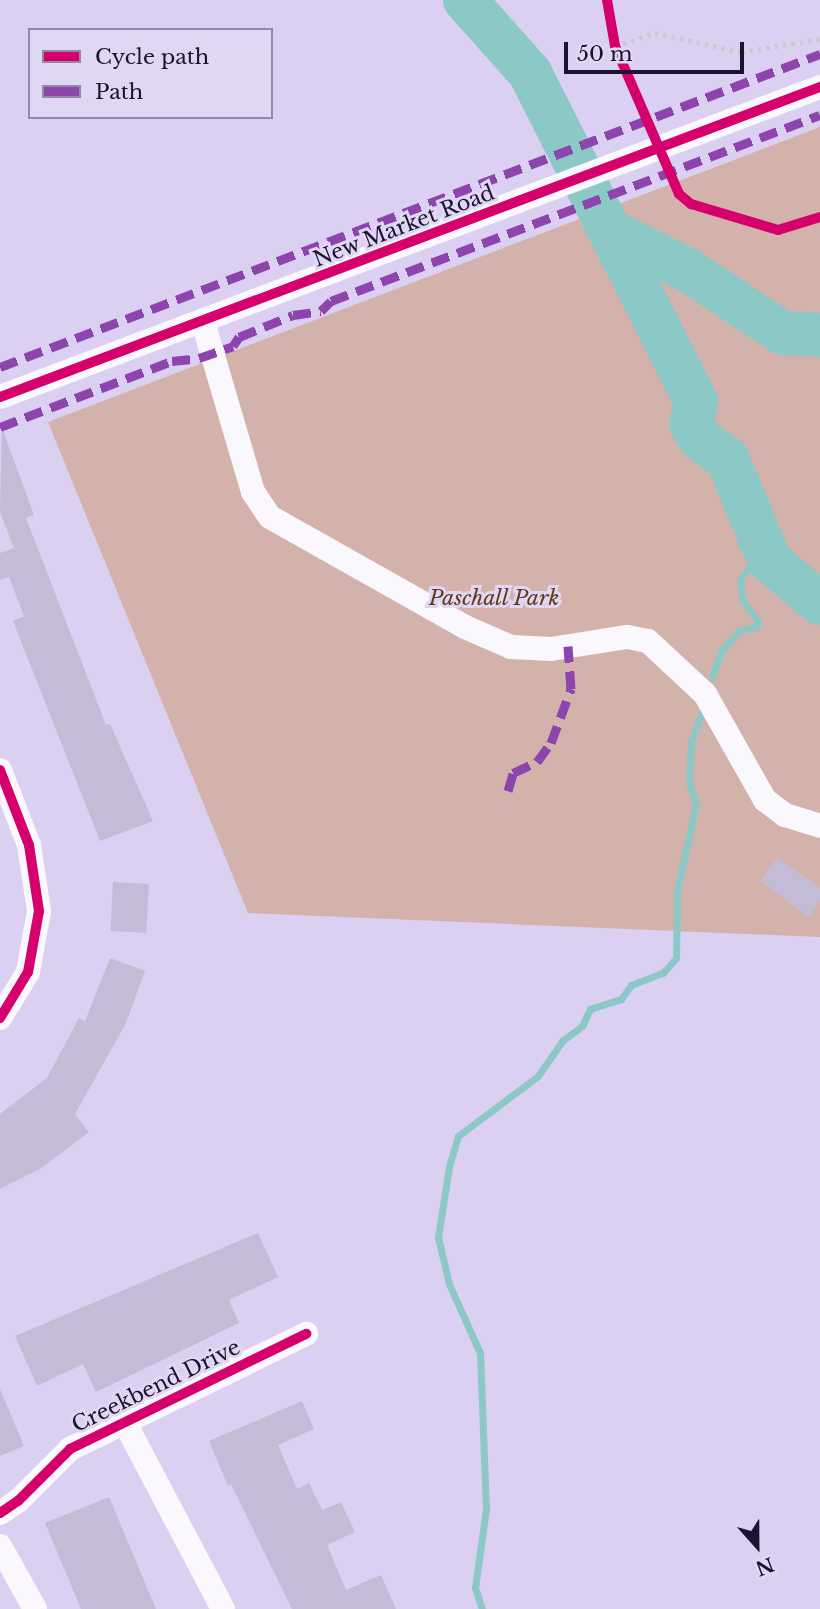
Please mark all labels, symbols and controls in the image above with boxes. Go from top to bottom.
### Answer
legend [28,28,273,119]
scale bar [568,28,748,72]
text: 50 m [577,41,632,67]
text: Cycle path [95,44,209,70]
text: Path [95,79,143,105]
street label: New Market Road [310,180,498,272]
park label: Paschall Park [428,585,560,611]
street label: Creekbend Drive [68,1334,244,1438]
north arrow [722,1511,792,1581]
text: N [752,1552,777,1580]

